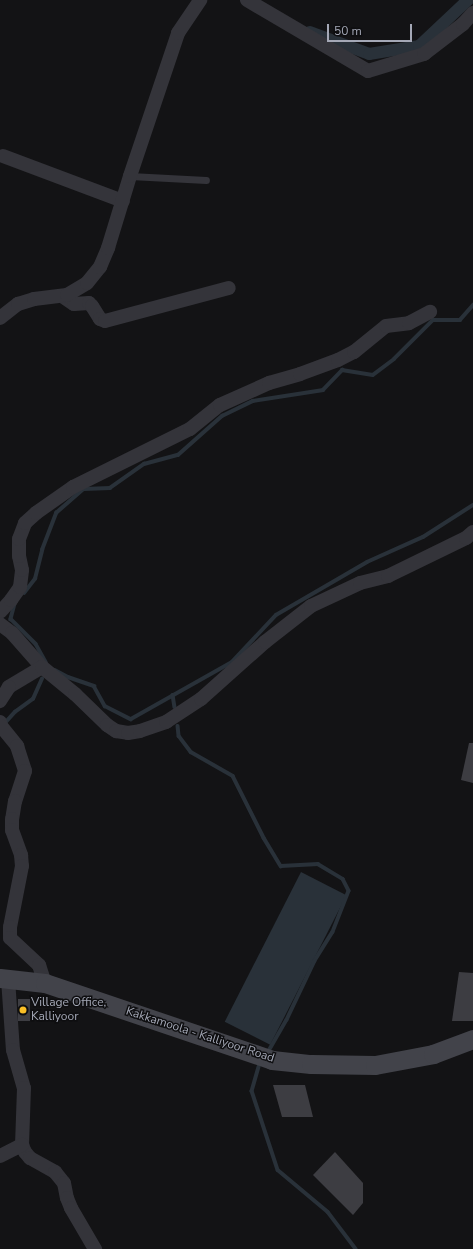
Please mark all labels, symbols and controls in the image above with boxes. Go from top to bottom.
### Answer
scale bar [329,16,414,42]
text: 50 m [334,23,362,39]
place label: Village Office, Kalliyoor [31,996,106,1024]
street label: Kakkamoola - Kalliyoor Road [124,1004,276,1066]
marker: Village Office, Kalliyoor [18,1005,28,1015]

